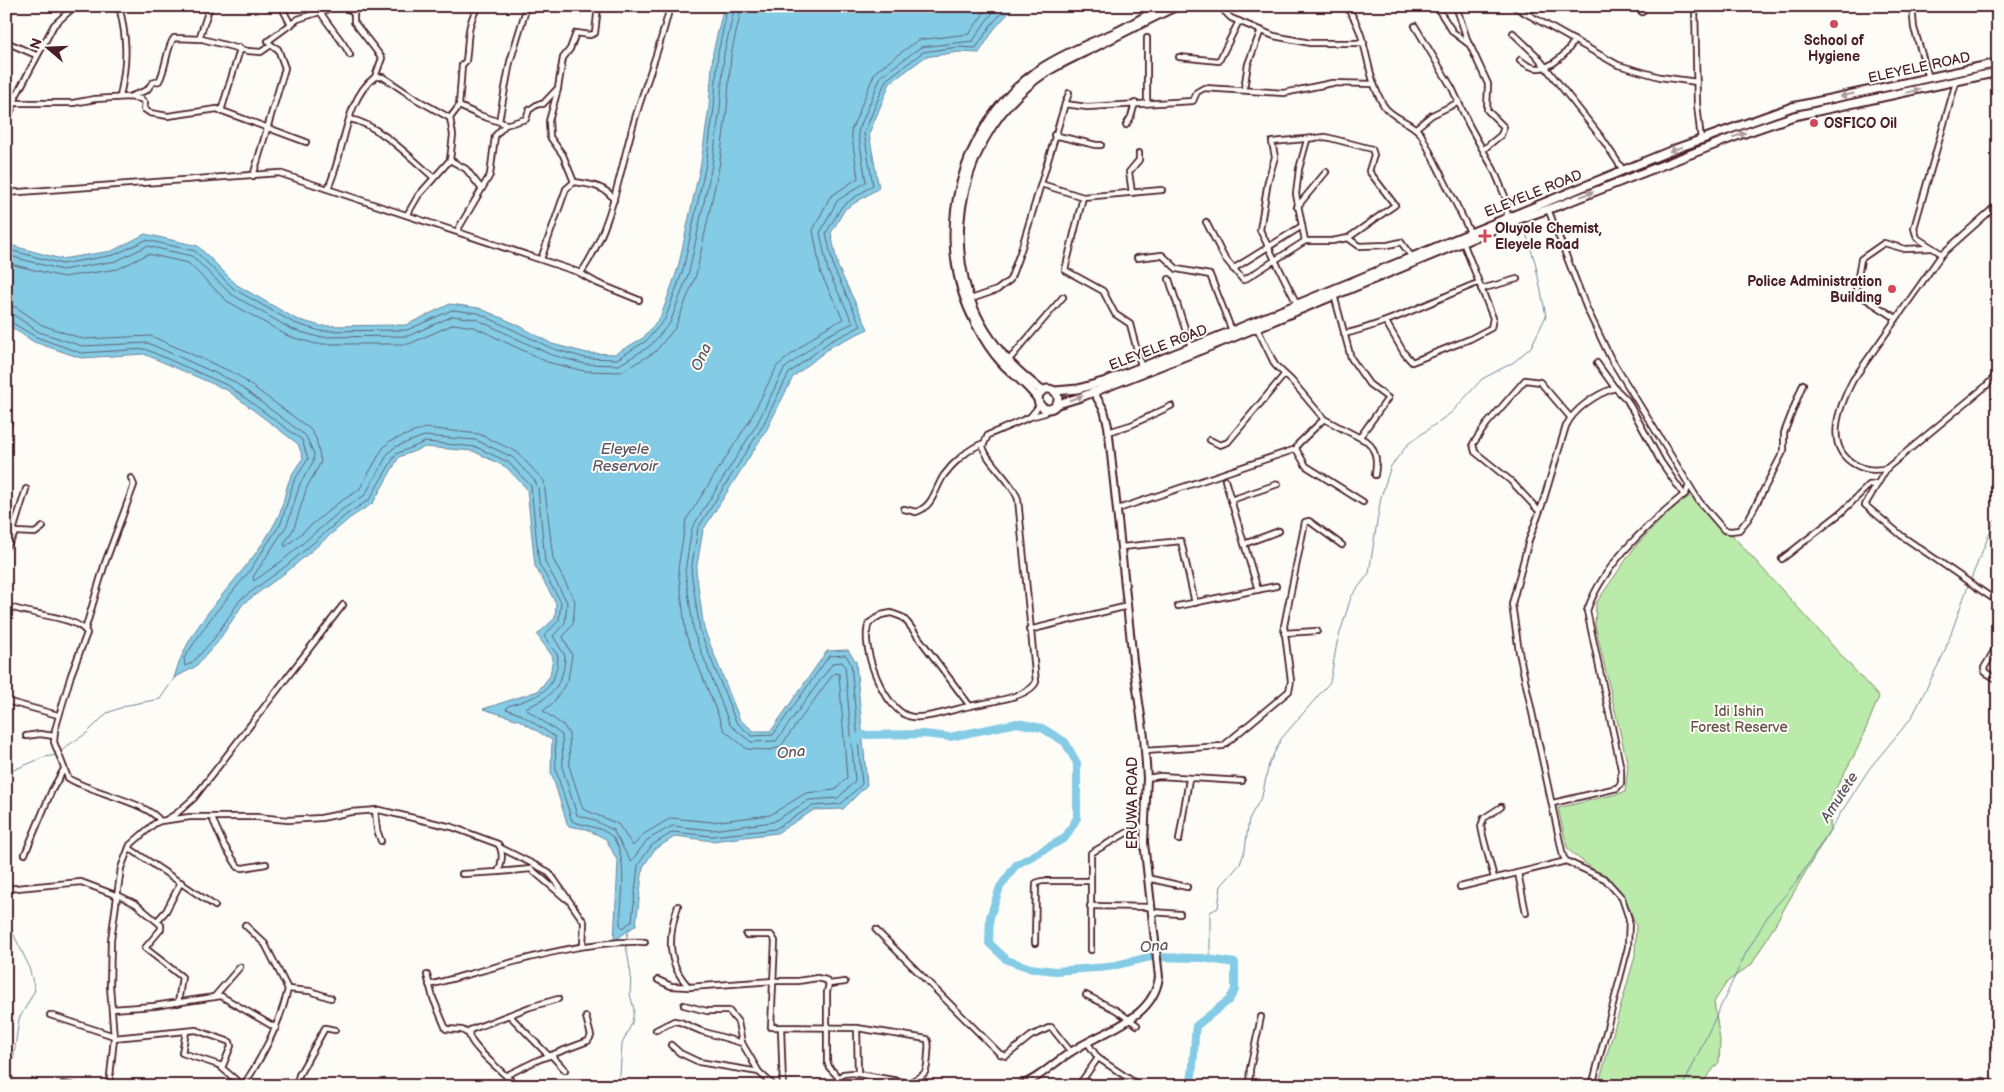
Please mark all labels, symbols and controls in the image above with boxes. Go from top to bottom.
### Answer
marker: School of Hygiene [1828,18,1840,30]
north arrow [22,22,72,72]
place label: School of Hygiene [1804,32,1865,65]
text: N [26,36,46,52]
street label: ELEYELE ROAD [1867,48,1972,87]
one-way arrow [1905,87,1920,95]
one-way arrow [1839,92,1855,100]
place label: OSFICO Oil [1824,115,1897,132]
marker: OSFICO Oil [1808,117,1820,129]
one-way arrow [1731,131,1746,138]
one-way arrow [1668,145,1683,153]
street label: ELEYELE ROAD [1482,166,1585,221]
one-way arrow [1580,190,1594,198]
place label: Oluyole Chemist, Eleyele Road [1495,220,1602,253]
marker: Oluyole Chemist, Eleyele Road [1479,230,1491,242]
place label: Police Administration Building [1747,273,1882,306]
marker: Police Administration Building [1886,283,1898,295]
street label: ELEYELE ROAD [1107,321,1210,374]
water label: Ona [687,340,716,374]
one-way arrow [1069,394,1084,402]
water label: Eleyele Reservoir [592,440,659,476]
park label: Idi Ishin Forest Reserve [1690,703,1788,736]
water label: Ona [776,742,806,763]
street label: ERUWA ROAD [1124,757,1141,849]
water label: Amutete [1816,768,1863,827]
water label: Ona [1139,936,1169,957]

